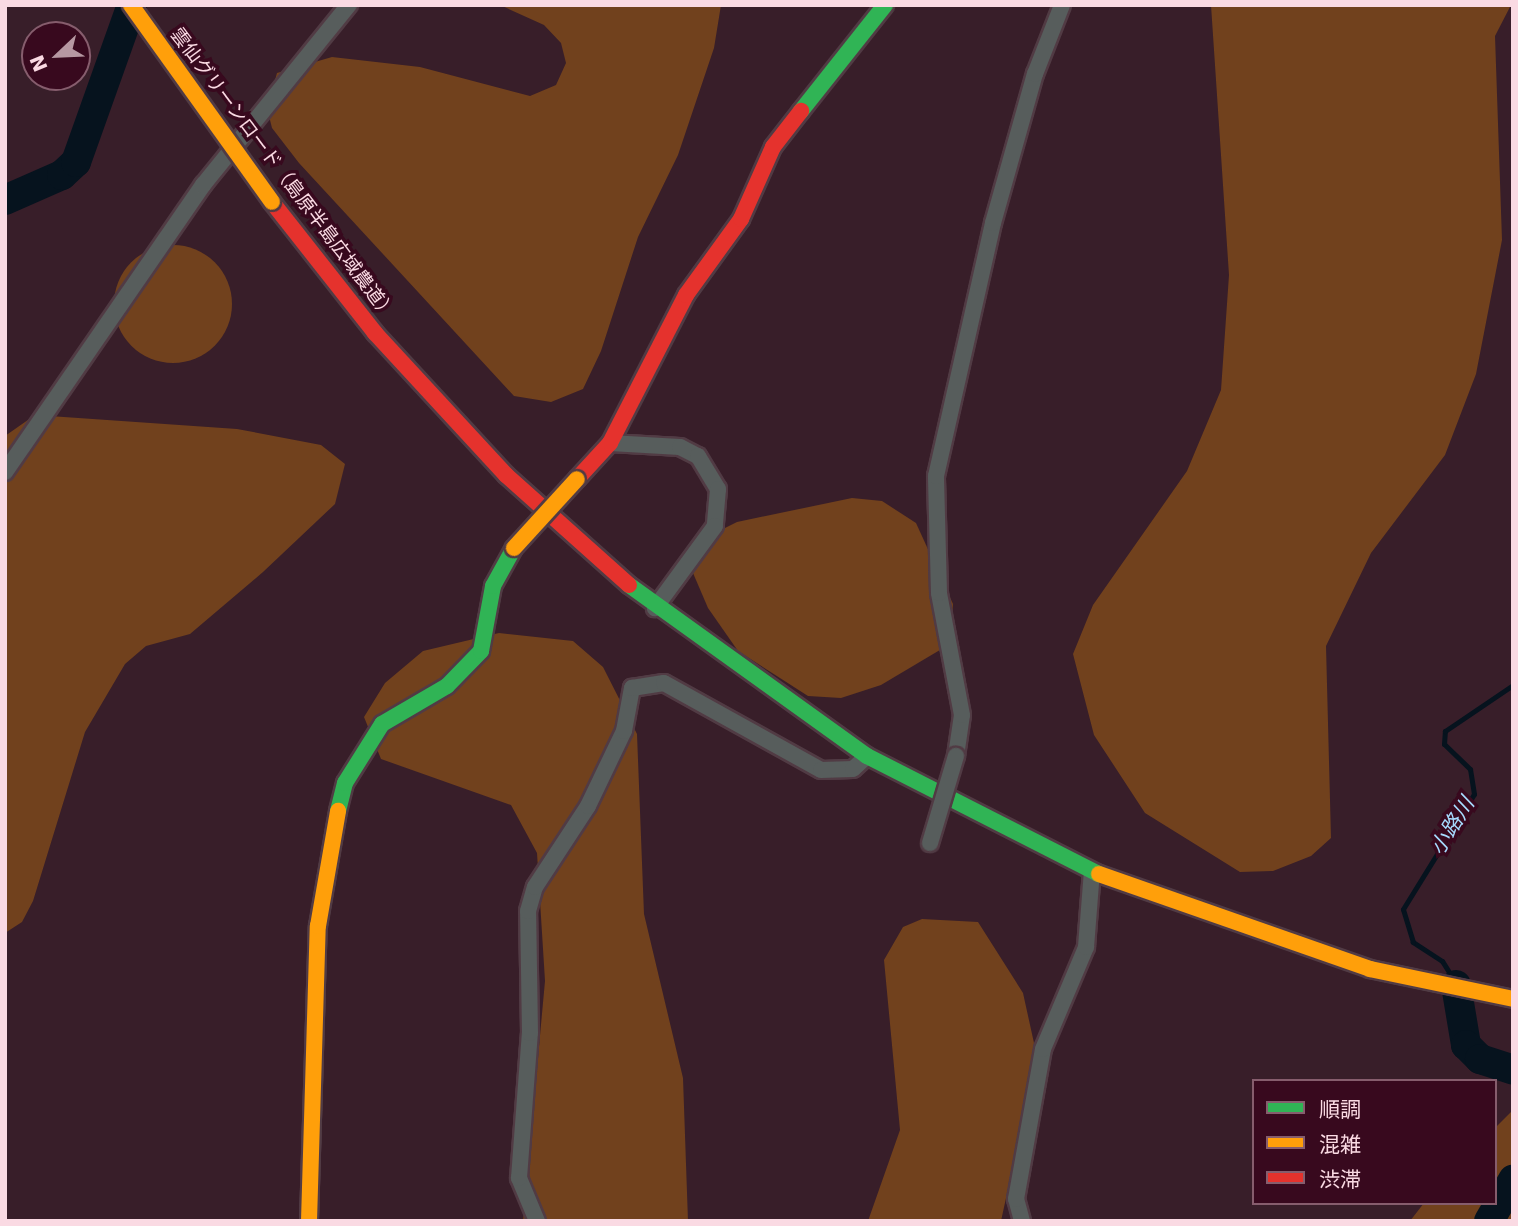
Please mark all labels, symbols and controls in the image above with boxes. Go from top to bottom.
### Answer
north arrow [21,21,91,91]
street label: 雲仙グリーンロード（島原半島広域農道） [165,23,401,325]
text: N [25,52,52,75]
water label: 小路川 [1425,793,1479,859]
legend [1252,1079,1497,1205]
text: 順調 [1319,1098,1361,1122]
text: 混雑 [1319,1133,1361,1157]
text: 渋滞 [1319,1168,1361,1192]

